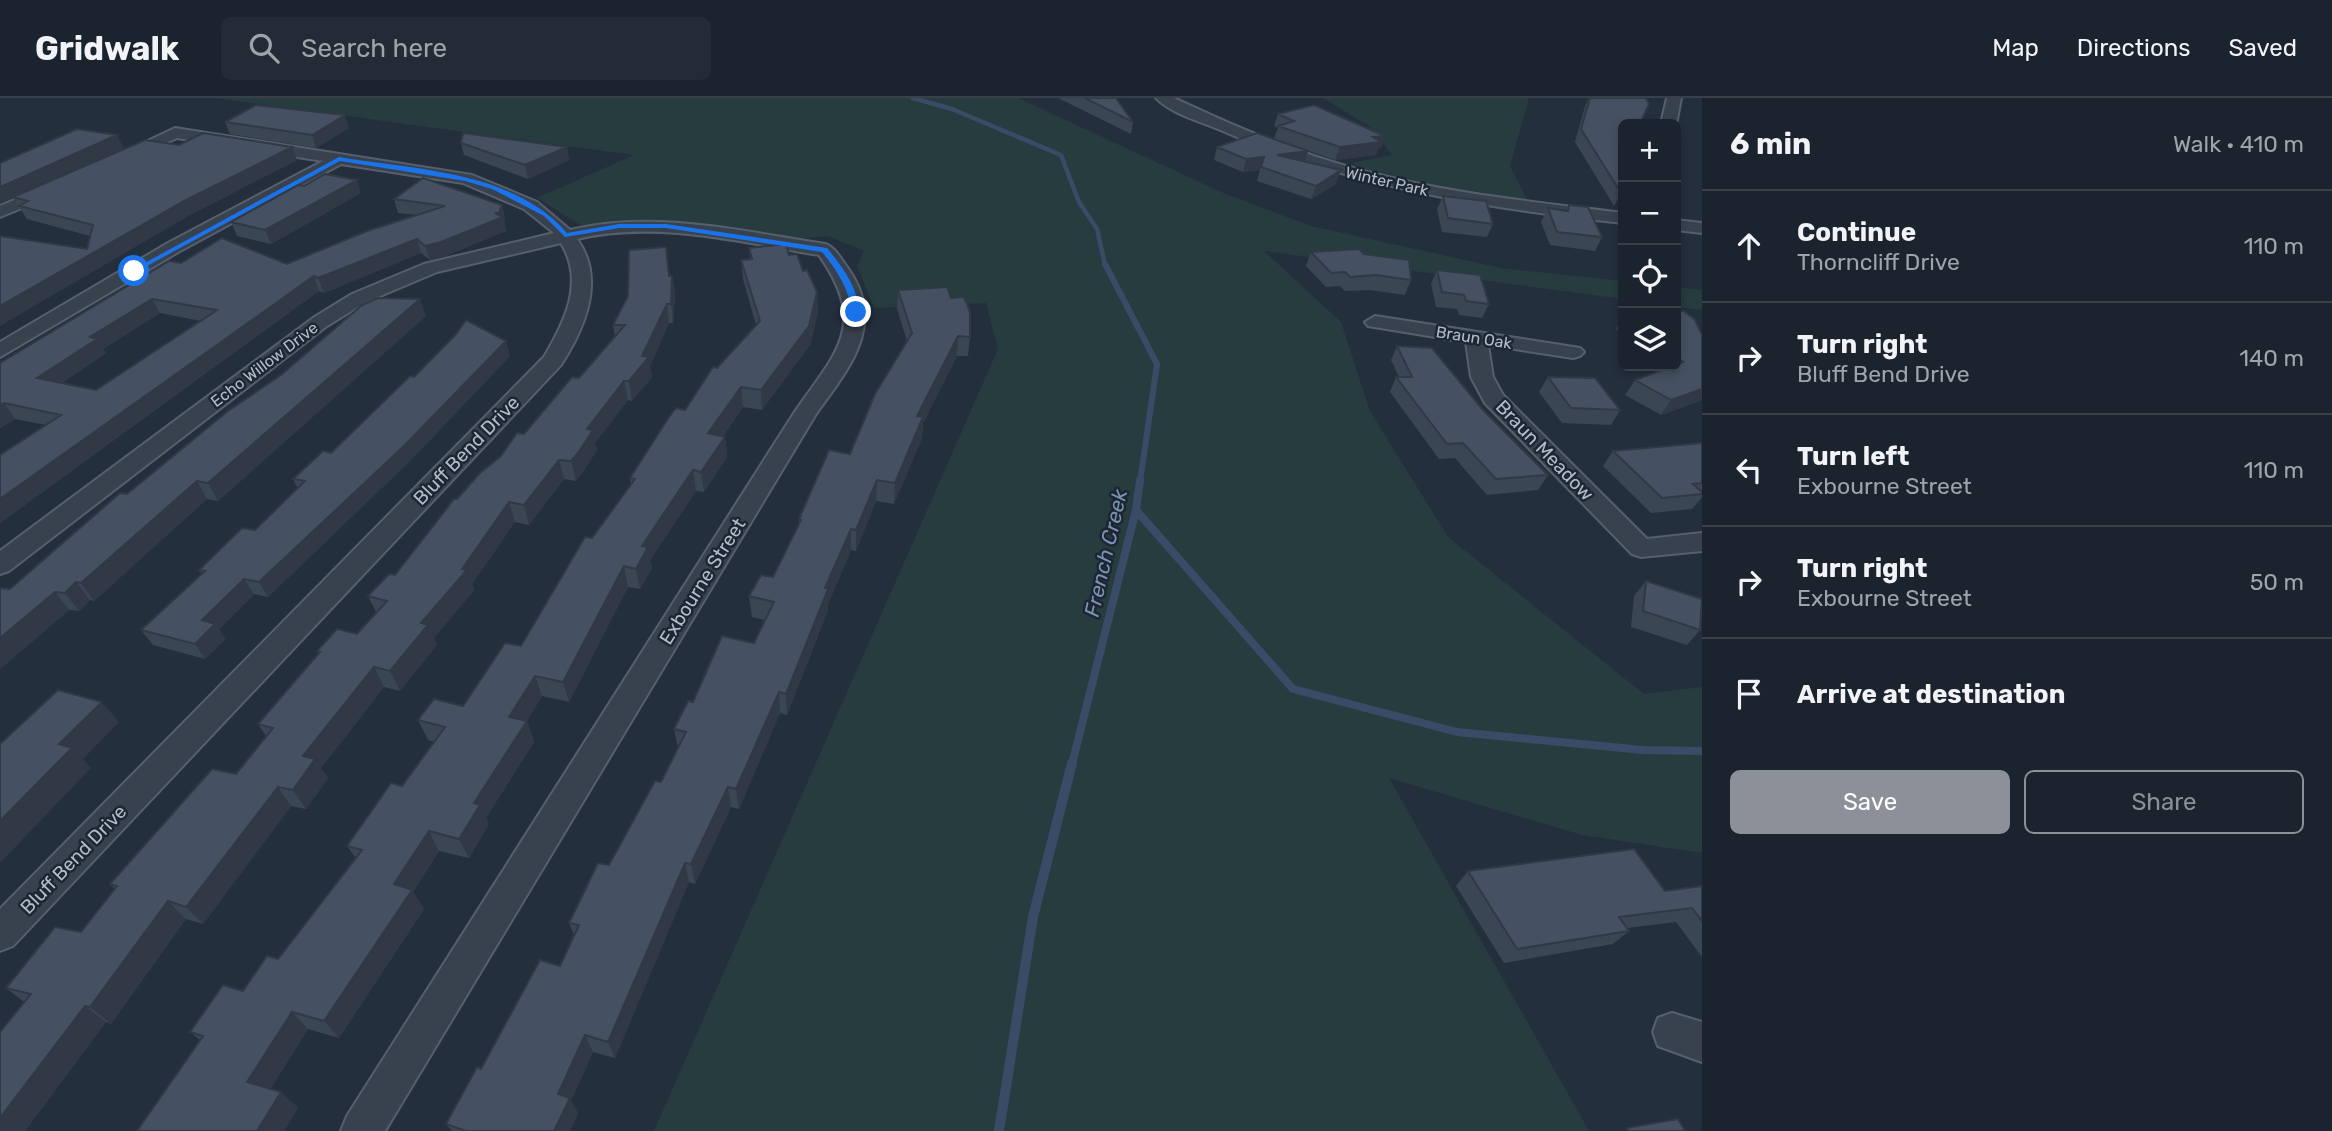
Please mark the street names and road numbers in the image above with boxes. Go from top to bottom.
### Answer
street label: Winter Park [1344,163,1431,200]
street label: Echo Willow Drive [207,318,322,411]
street label: Braun Oak [1435,322,1514,353]
street label: Bluff Bend Drive [409,391,524,510]
street label: Braun Meadow [1491,395,1599,506]
street label: Exbourne Street [654,513,751,649]
street label: Bluff Bend Drive [16,800,131,919]

